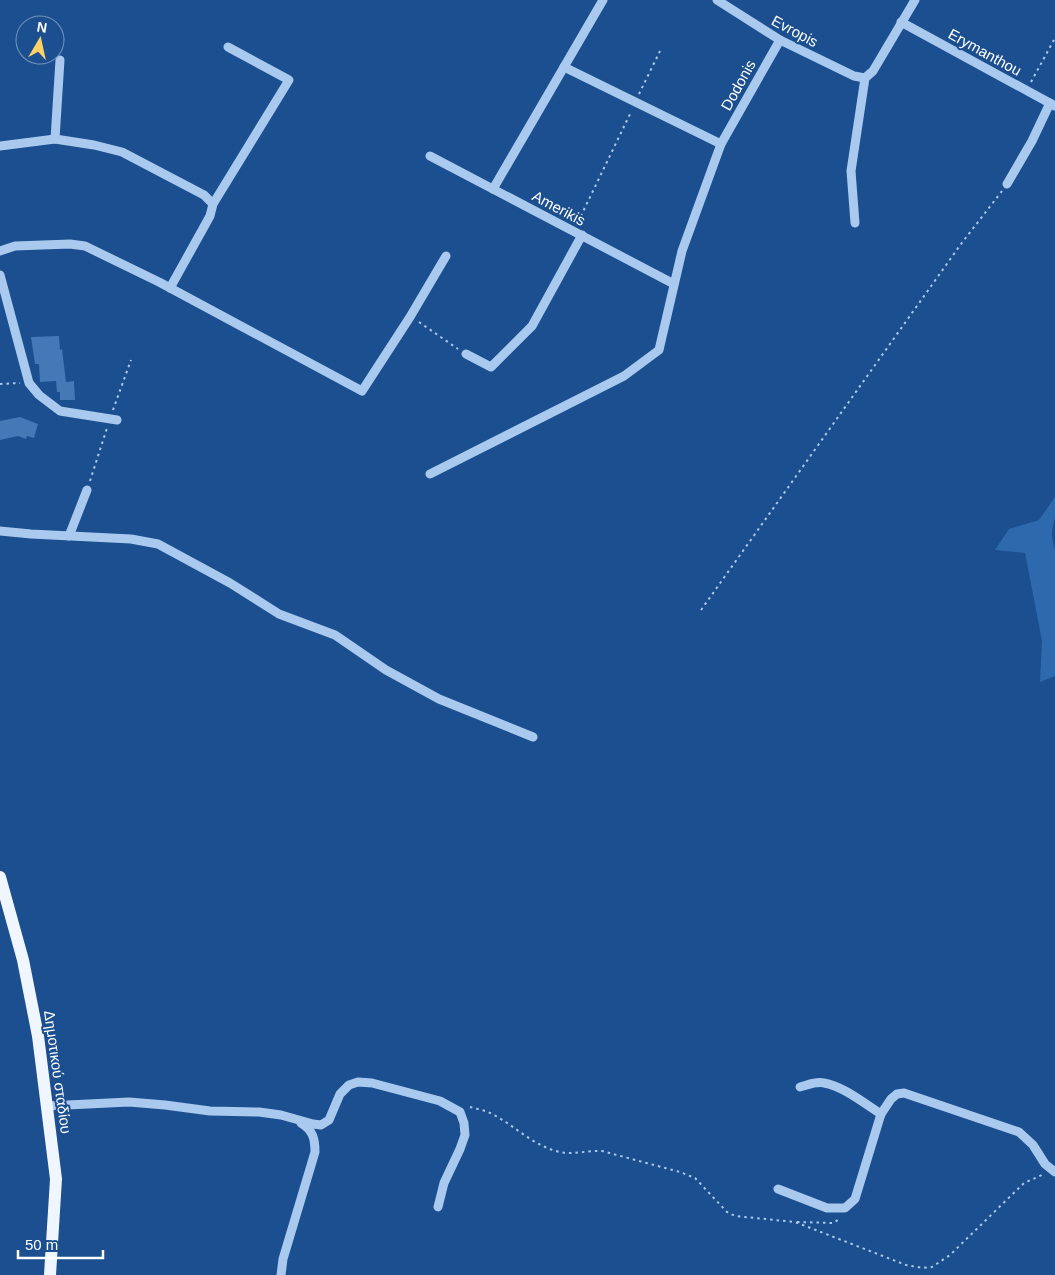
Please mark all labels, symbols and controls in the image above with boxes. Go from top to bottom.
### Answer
street label: Evropis [769,12,821,50]
north arrow [15,15,65,65]
text: N [36,18,48,36]
street label: Erymanthou [946,25,1024,79]
street label: Dodonis [717,57,759,113]
street label: Amerikis [530,187,588,229]
street label: Δημοτικού σταδίου [41,1009,75,1135]
scale bar [18,1228,102,1260]
text: 50 m [25,1236,58,1253]

